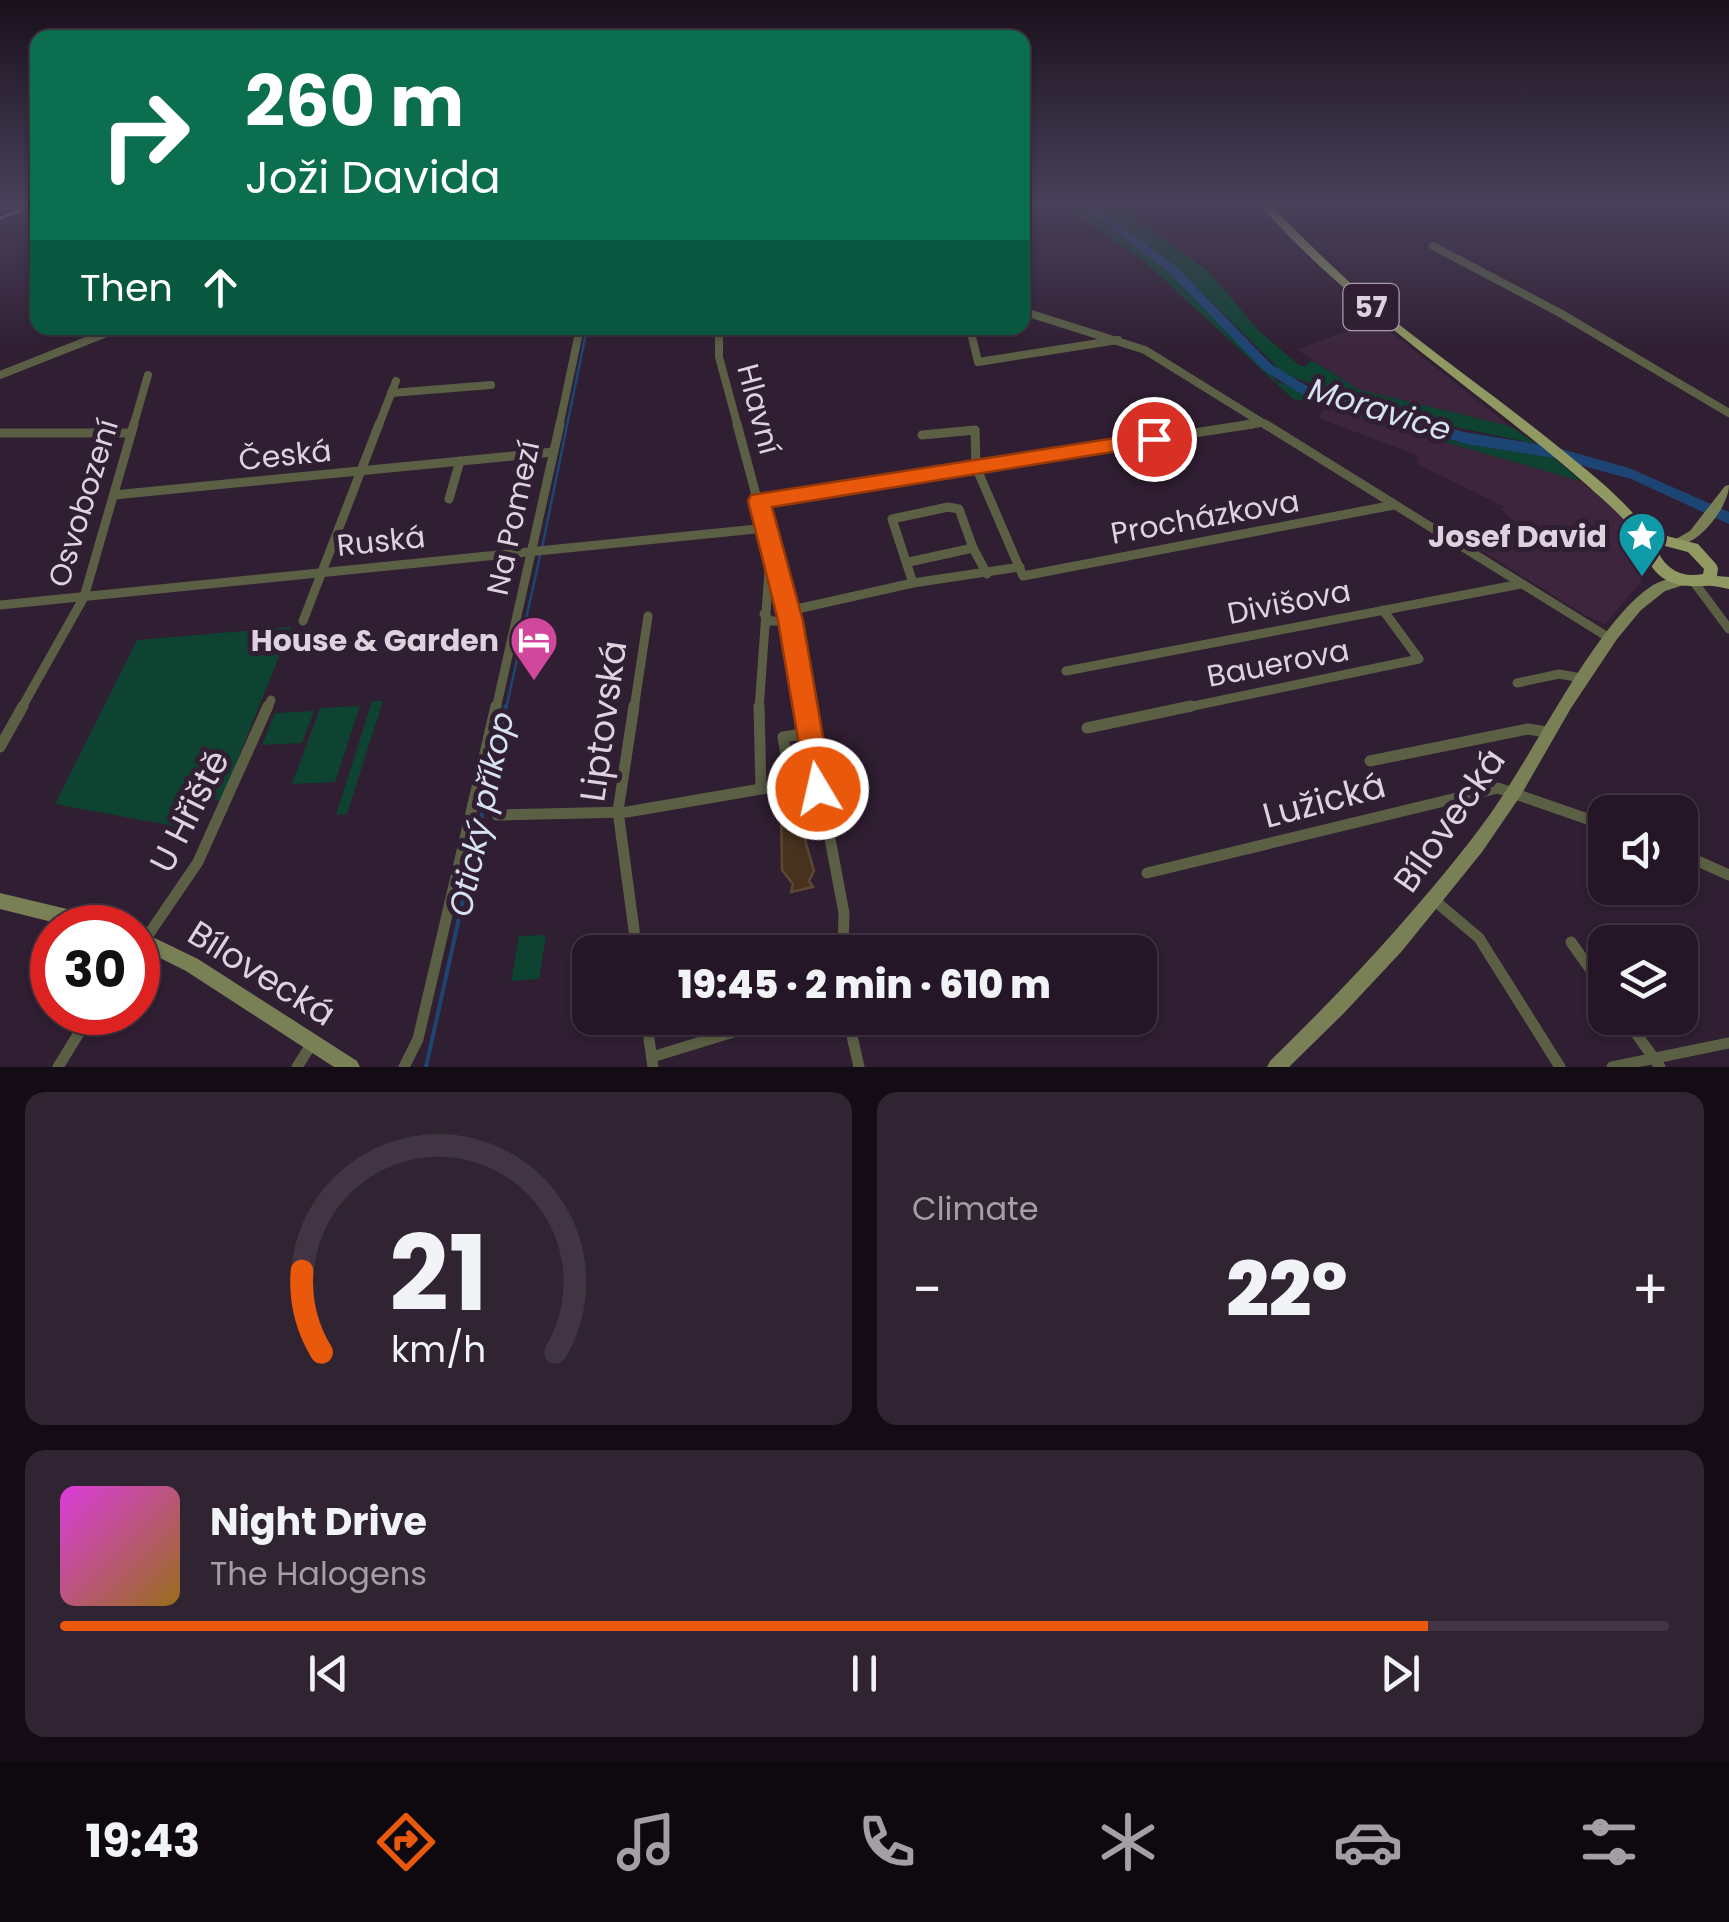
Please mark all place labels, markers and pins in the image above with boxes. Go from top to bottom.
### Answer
pin [1112,397,1197,482]
place icon: Josef David [1616,510,1668,578]
place label: Josef David [1428,515,1607,558]
hotel icon: House & Garden [508,614,560,682]
place label: House & Garden [251,619,499,662]

